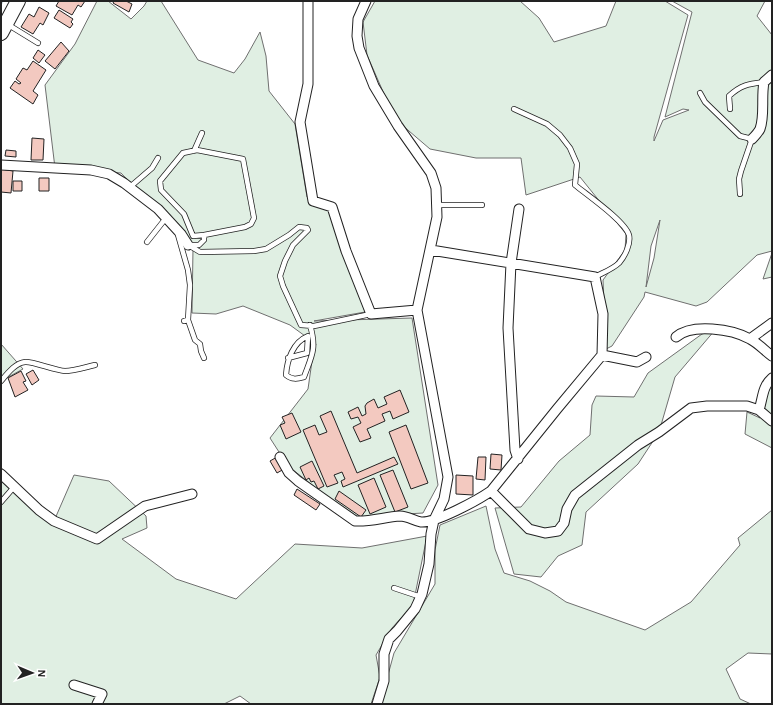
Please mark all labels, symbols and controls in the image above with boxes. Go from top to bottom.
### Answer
north arrow [12,653,52,693]
text: N [36,669,47,677]

